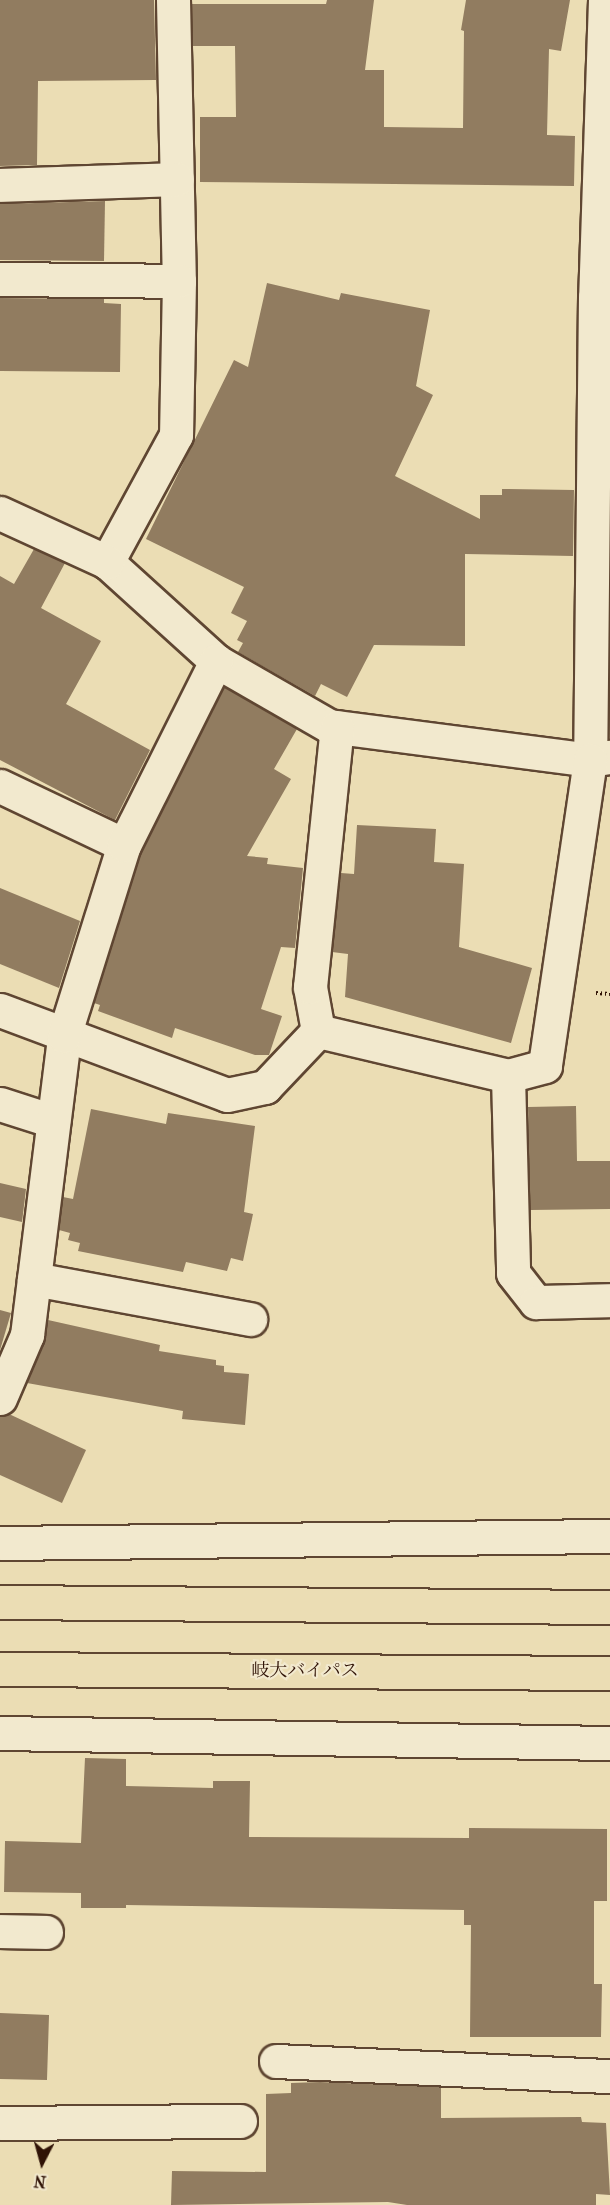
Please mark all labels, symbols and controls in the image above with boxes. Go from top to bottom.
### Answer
street label: 岐大バイパス [251,1660,359,1682]
north arrow [12,2133,72,2193]
text: N [33,2171,47,2191]

